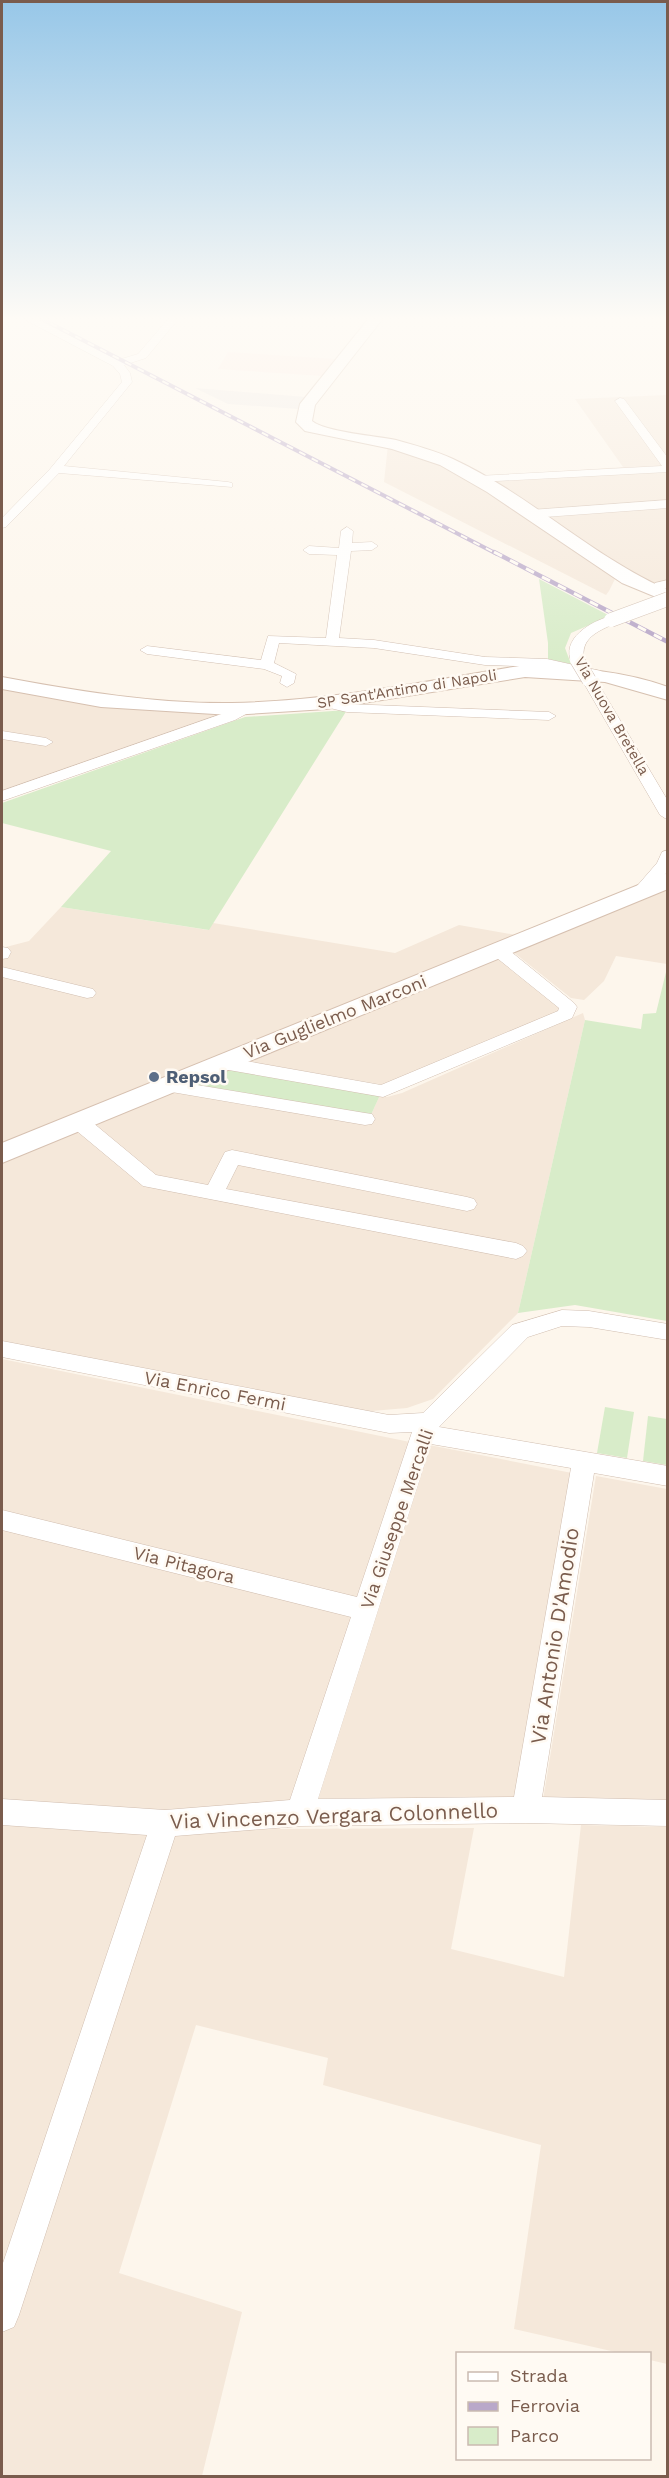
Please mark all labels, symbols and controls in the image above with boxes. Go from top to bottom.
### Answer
street label: Via Nuova Bretella [571,654,653,779]
street label: SP Sant'Antimo di Napoli [316,666,498,712]
street label: Via Guglielmo Marconi [240,970,429,1063]
place label: Repsol [166,1066,226,1087]
marker: Repsol [147,1070,161,1084]
street label: Via Enrico Fermi [143,1366,288,1415]
street label: Via Giuseppe Mercalli [356,1426,437,1612]
street label: Via Antonio D'Amodio [525,1526,584,1746]
street label: Via Pitagora [131,1542,237,1587]
street label: Via Vincenzo Vergara Colonnello [169,1797,499,1834]
legend [456,2352,651,2460]
text: Strada [510,2365,568,2386]
text: Ferrovia [510,2395,580,2416]
text: Parco [510,2425,559,2446]

